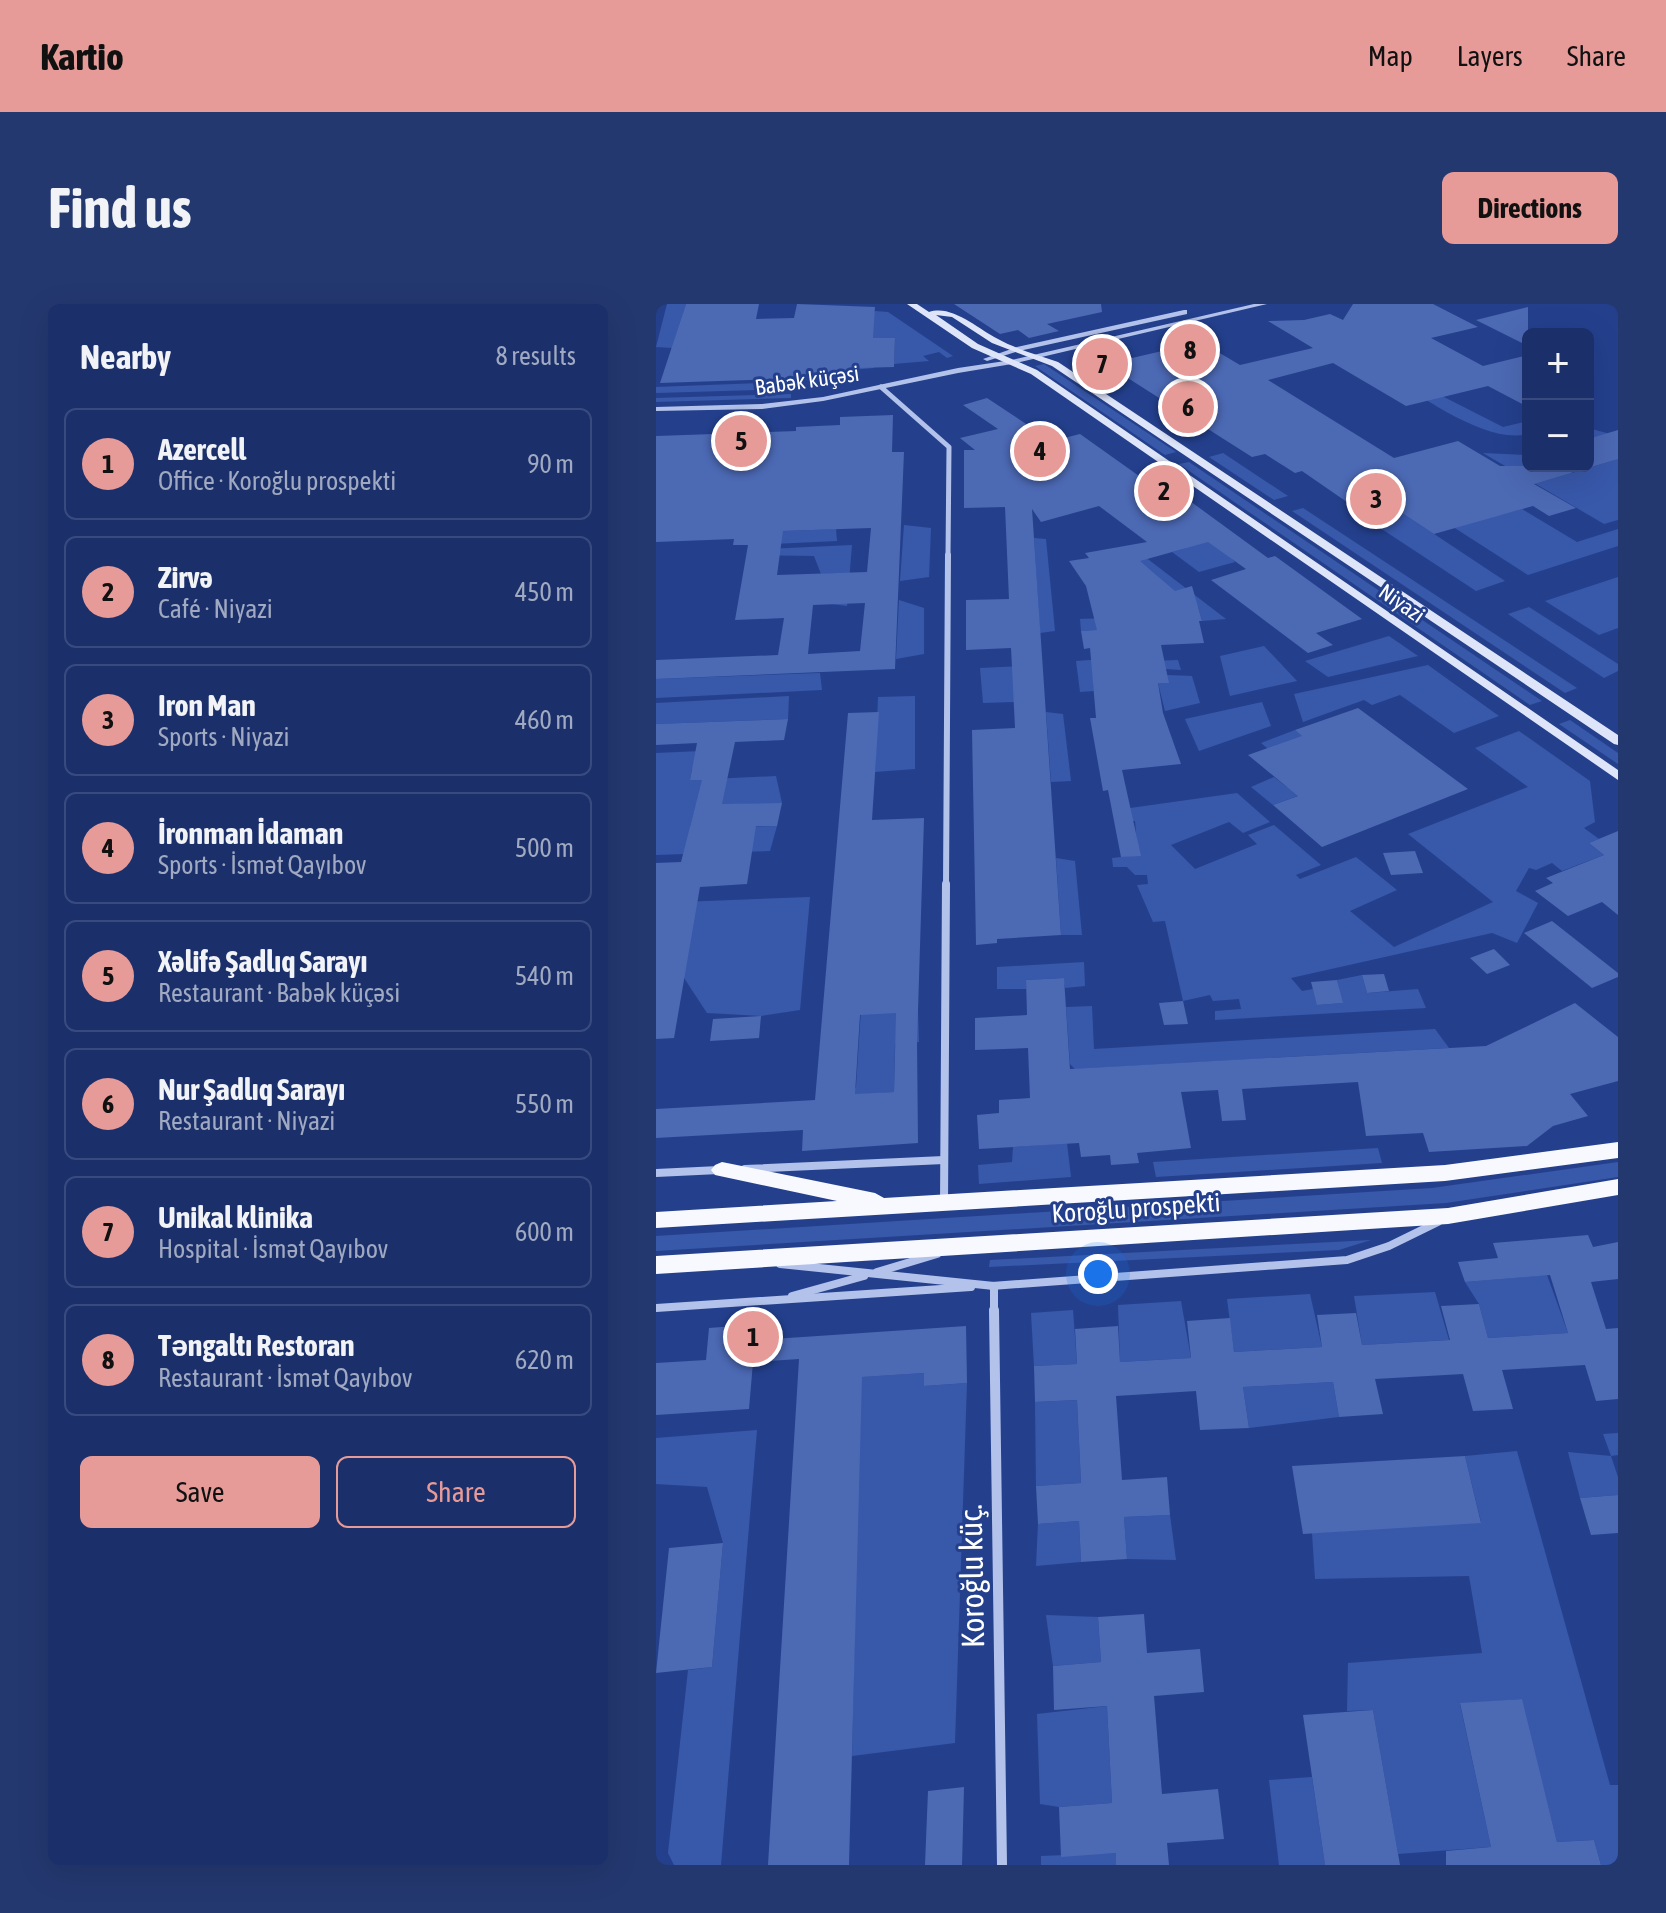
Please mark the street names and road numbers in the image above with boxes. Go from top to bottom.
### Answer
street label: Babək küçəsi [753,360,861,400]
street label: Niyazi [1374,578,1430,628]
street label: Koroğlu prospekti [1051,1187,1221,1229]
street label: Koroğlu küç. [952,1504,991,1648]

